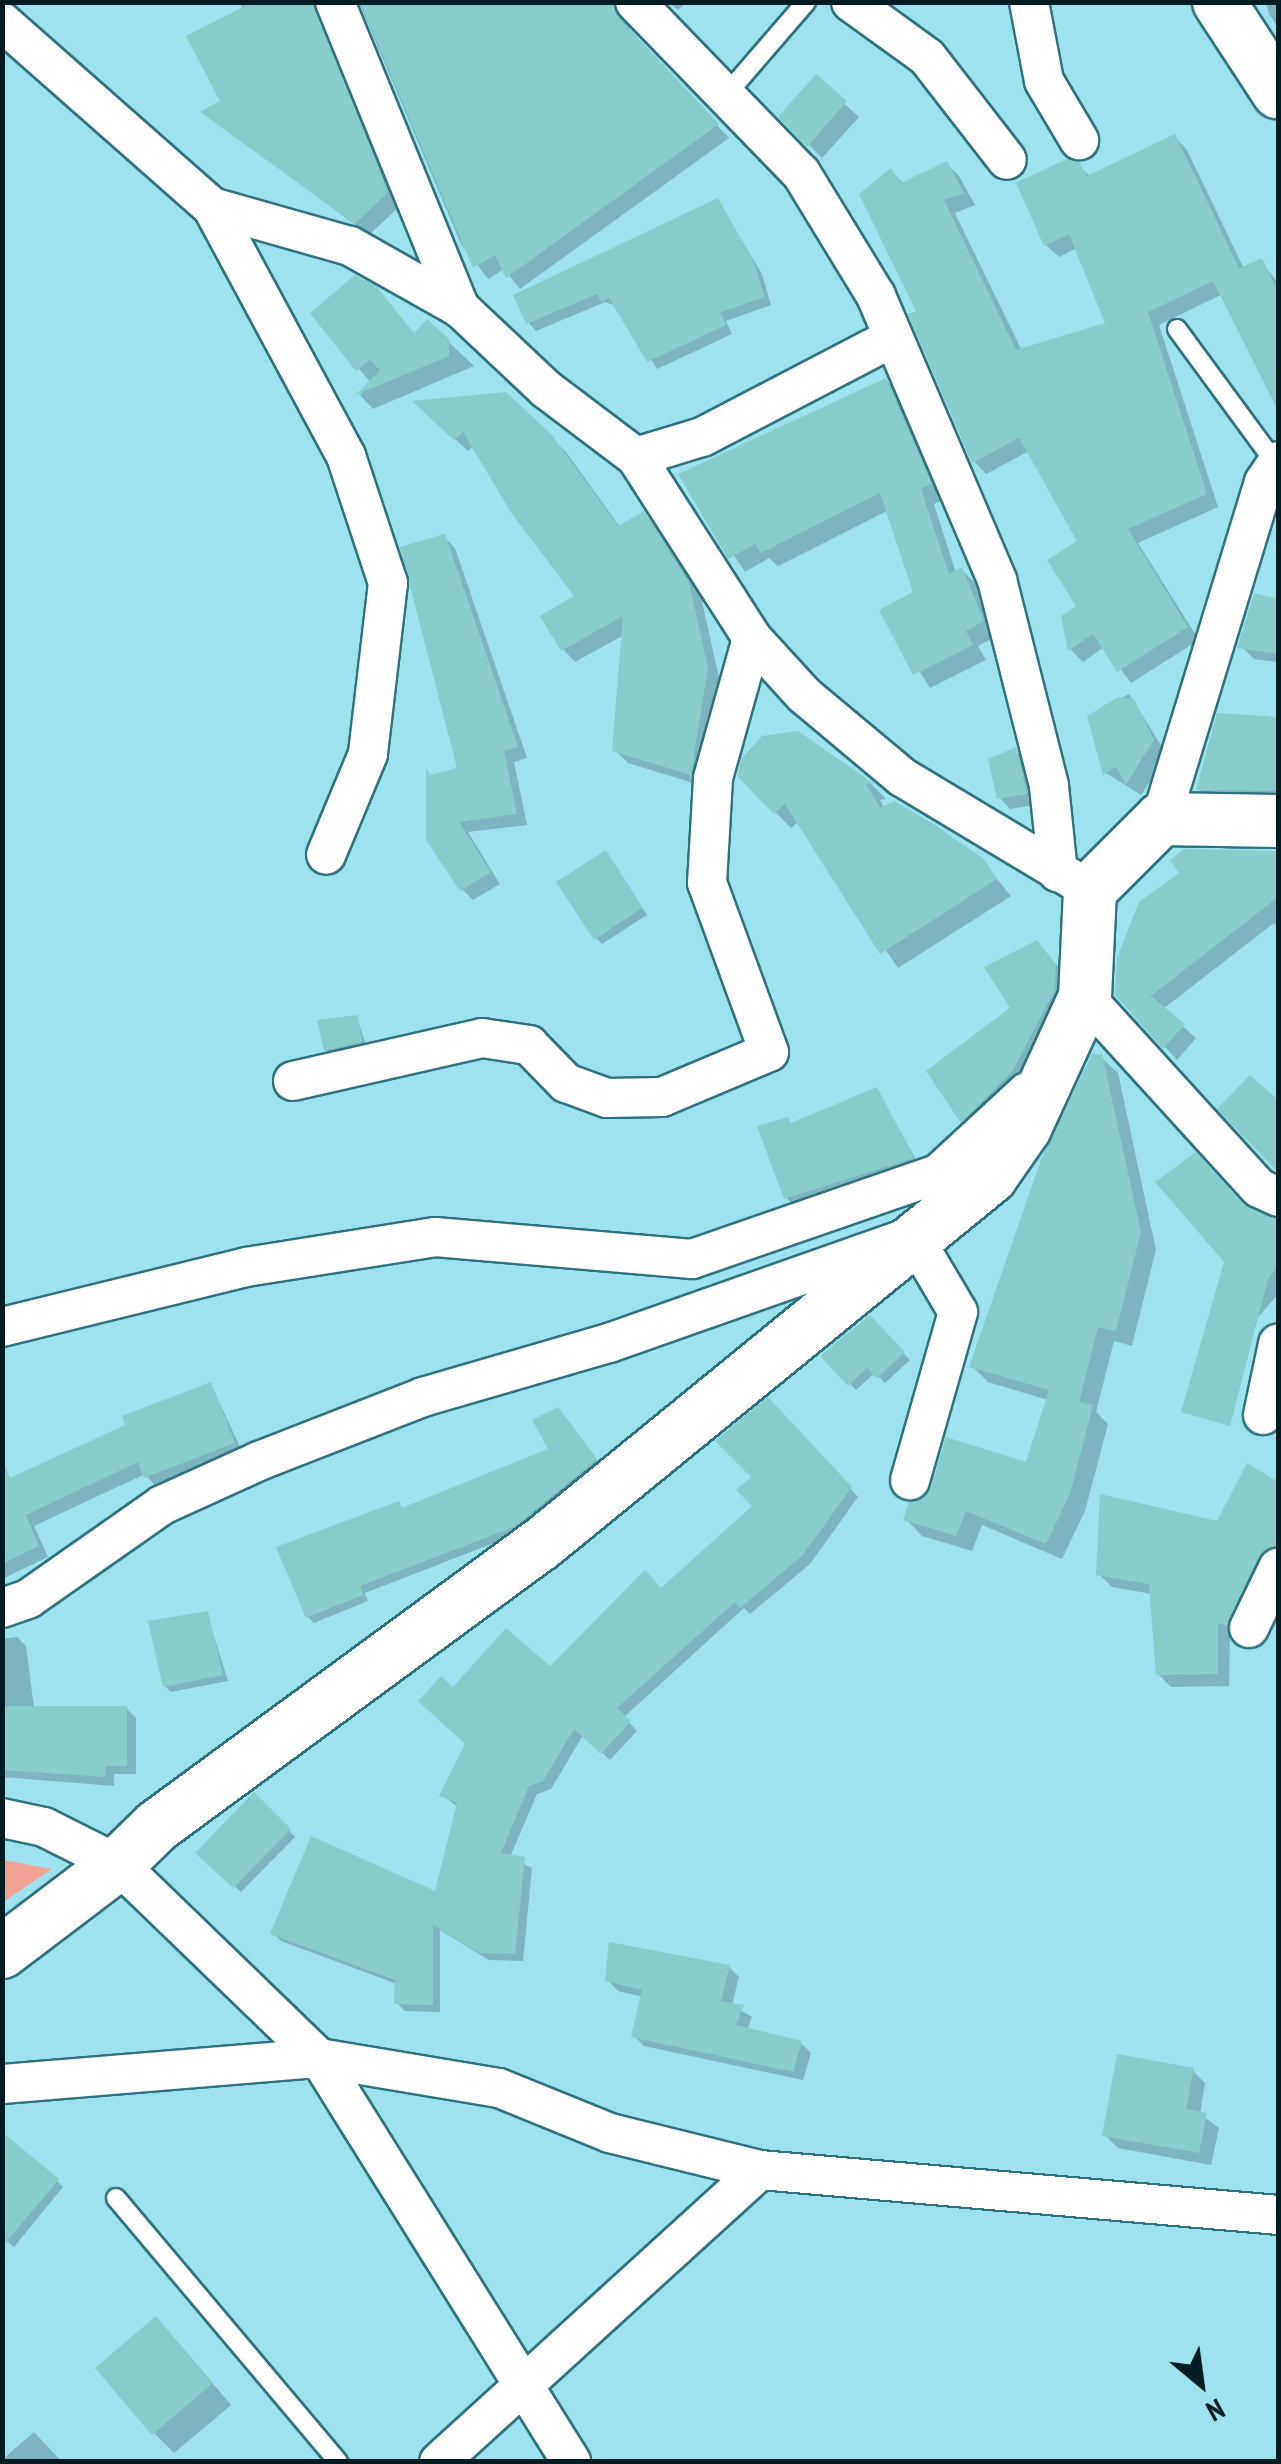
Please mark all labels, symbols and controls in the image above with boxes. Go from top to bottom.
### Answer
north arrow [1151,2334,1251,2434]
text: N [1200,2391,1231,2431]

